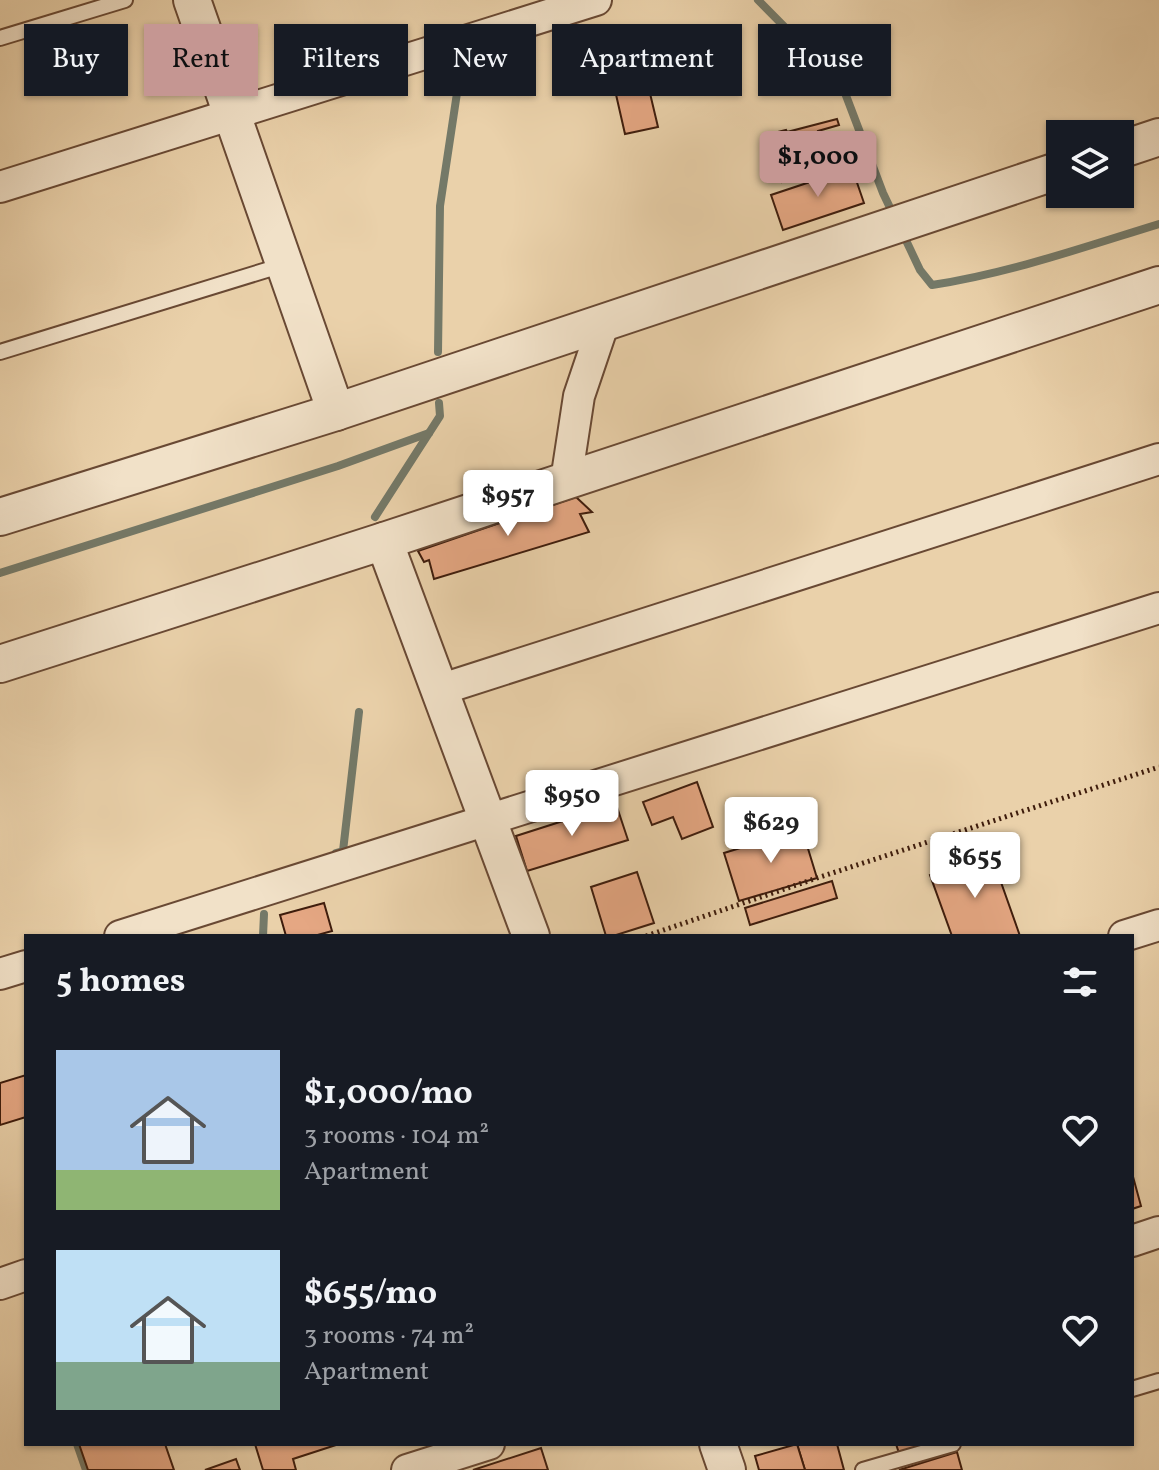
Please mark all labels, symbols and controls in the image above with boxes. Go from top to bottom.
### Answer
chip: Buy [24,24,128,96]
chip: Rent [144,24,258,96]
chip: Filters [274,24,408,96]
chip: New [424,24,536,96]
chip: Apartment [552,24,742,96]
chip: House [758,24,891,96]
map controls [1046,120,1134,208]
button: layers [1046,120,1134,208]
pin: $1,000 [753,131,883,199]
text: $1,000 [777,139,859,175]
pin: $957 [461,470,555,538]
text: $957 [481,478,535,514]
pin: $950 [525,770,619,838]
text: $950 [543,778,601,814]
pin: $629 [724,797,818,865]
text: $629 [743,805,799,841]
pin: $655 [928,832,1022,900]
text: $655 [948,840,1002,876]
text: 5 homes [56,959,186,1006]
icon: filters [1058,960,1102,1004]
text: $1,000/mo [304,1071,473,1118]
icon: home [120,1082,216,1178]
icon: heart [1058,1108,1102,1152]
text: 3 rooms · 104 m² [304,1118,489,1154]
text: Apartment [304,1154,429,1190]
text: $655/mo [304,1271,437,1318]
icon: home [120,1282,216,1378]
icon: heart [1058,1308,1102,1352]
text: 3 rooms · 74 m² [304,1318,474,1354]
text: Apartment [304,1354,429,1390]

